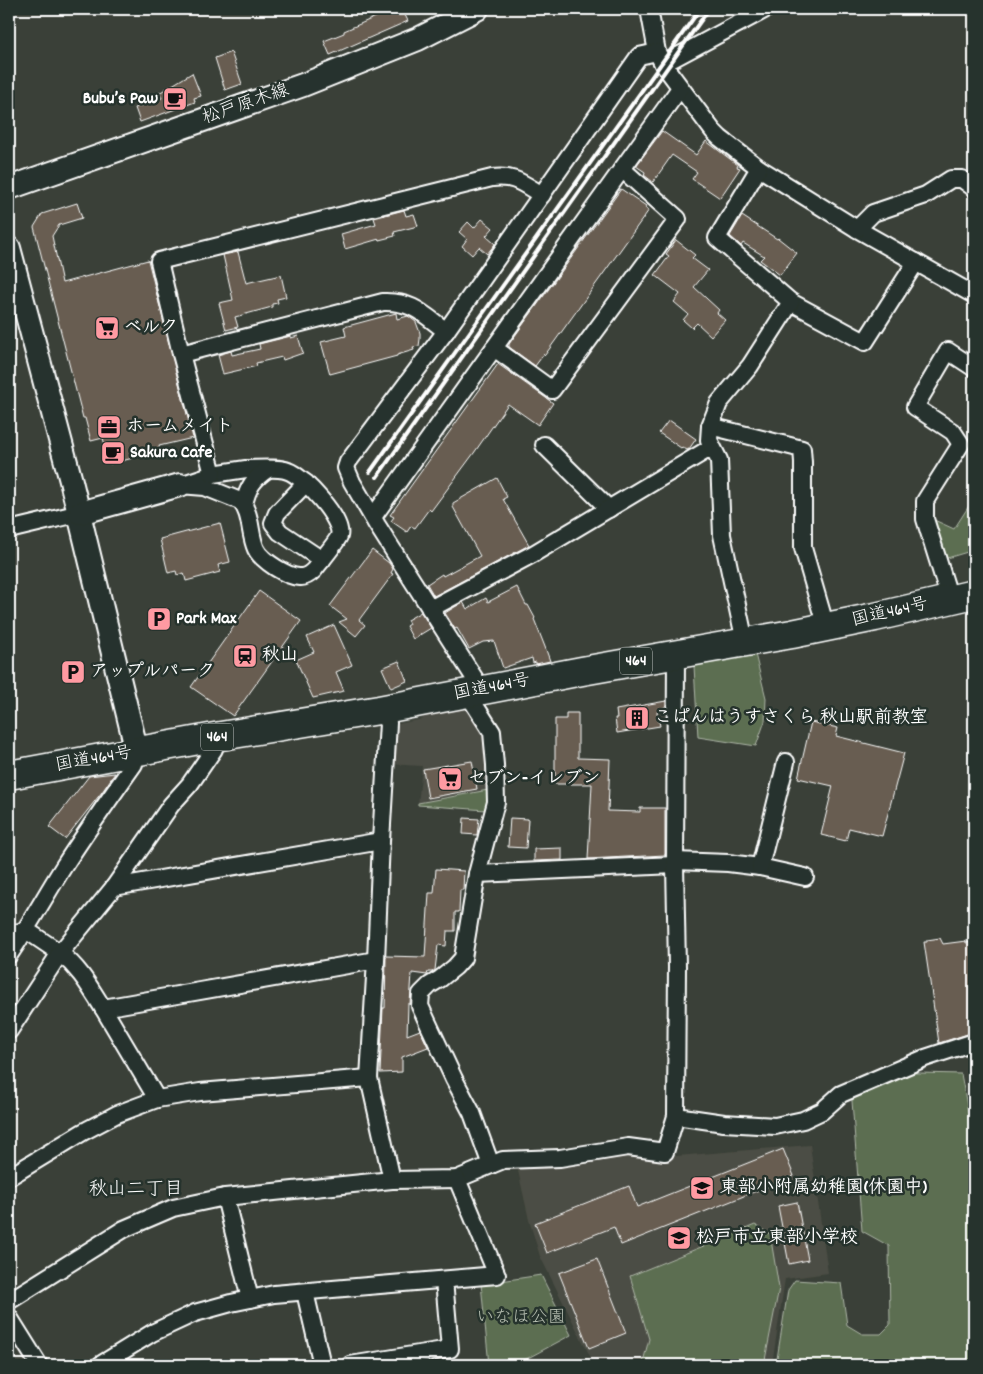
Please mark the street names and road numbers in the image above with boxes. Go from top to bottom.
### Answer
street label: 松戸原木線 [199,79,293,131]
street label: 国道464号 [849,592,931,634]
road number: 464 [620,648,652,674]
street label: 国道464号 [451,668,533,708]
road number: 464 [201,724,233,750]
street label: 国道464号 [54,741,134,779]

